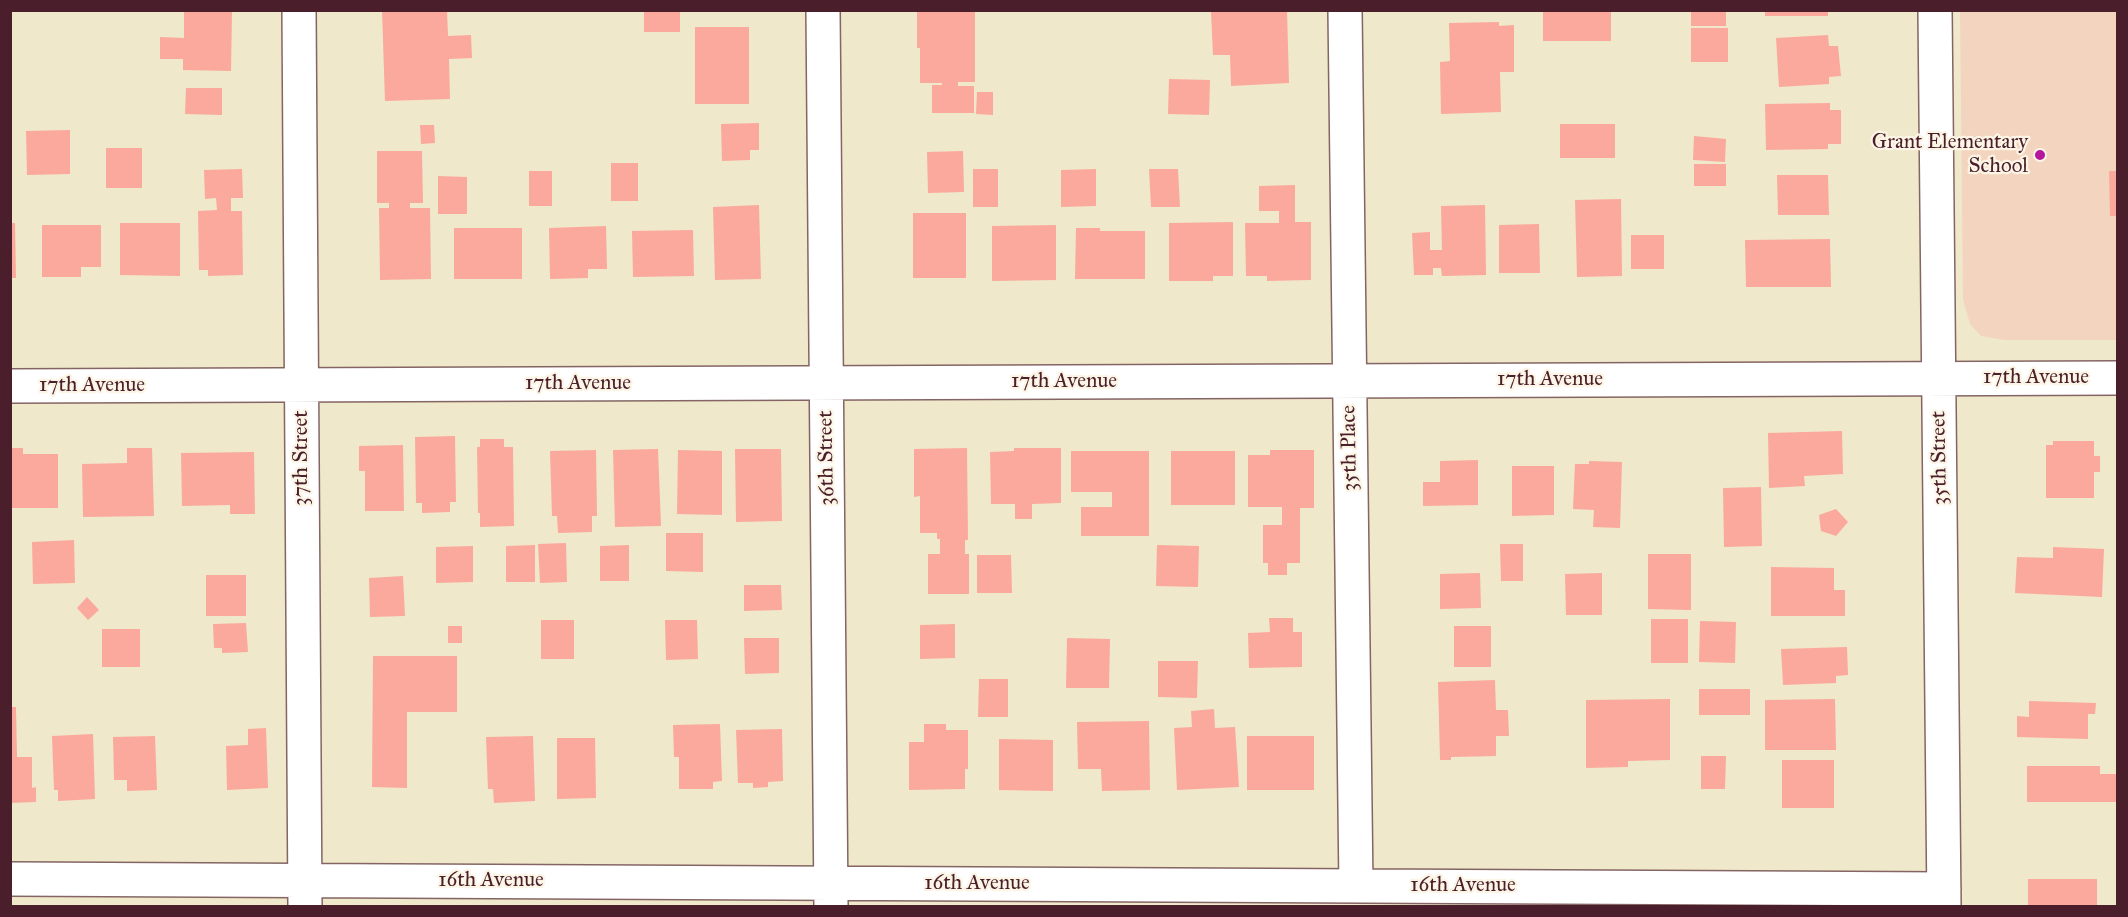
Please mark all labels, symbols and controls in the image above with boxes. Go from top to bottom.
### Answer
place label: Grant Elementary School [1872,130,2028,180]
marker: Grant Elementary School [2033,148,2047,162]
street label: 17th Avenue [1983,365,2089,391]
street label: 17th Avenue [1497,367,1603,393]
street label: 17th Avenue [1011,369,1117,395]
street label: 17th Avenue [525,371,631,397]
street label: 17th Avenue [39,373,145,399]
street label: 35th Place [1337,405,1363,491]
street label: 37th Street [289,410,315,506]
street label: 36th Street [814,410,840,506]
street label: 35th Street [1927,411,1953,505]
street label: 16th Avenue [438,868,544,894]
street label: 16th Avenue [924,871,1030,897]
street label: 16th Avenue [1410,873,1516,899]

